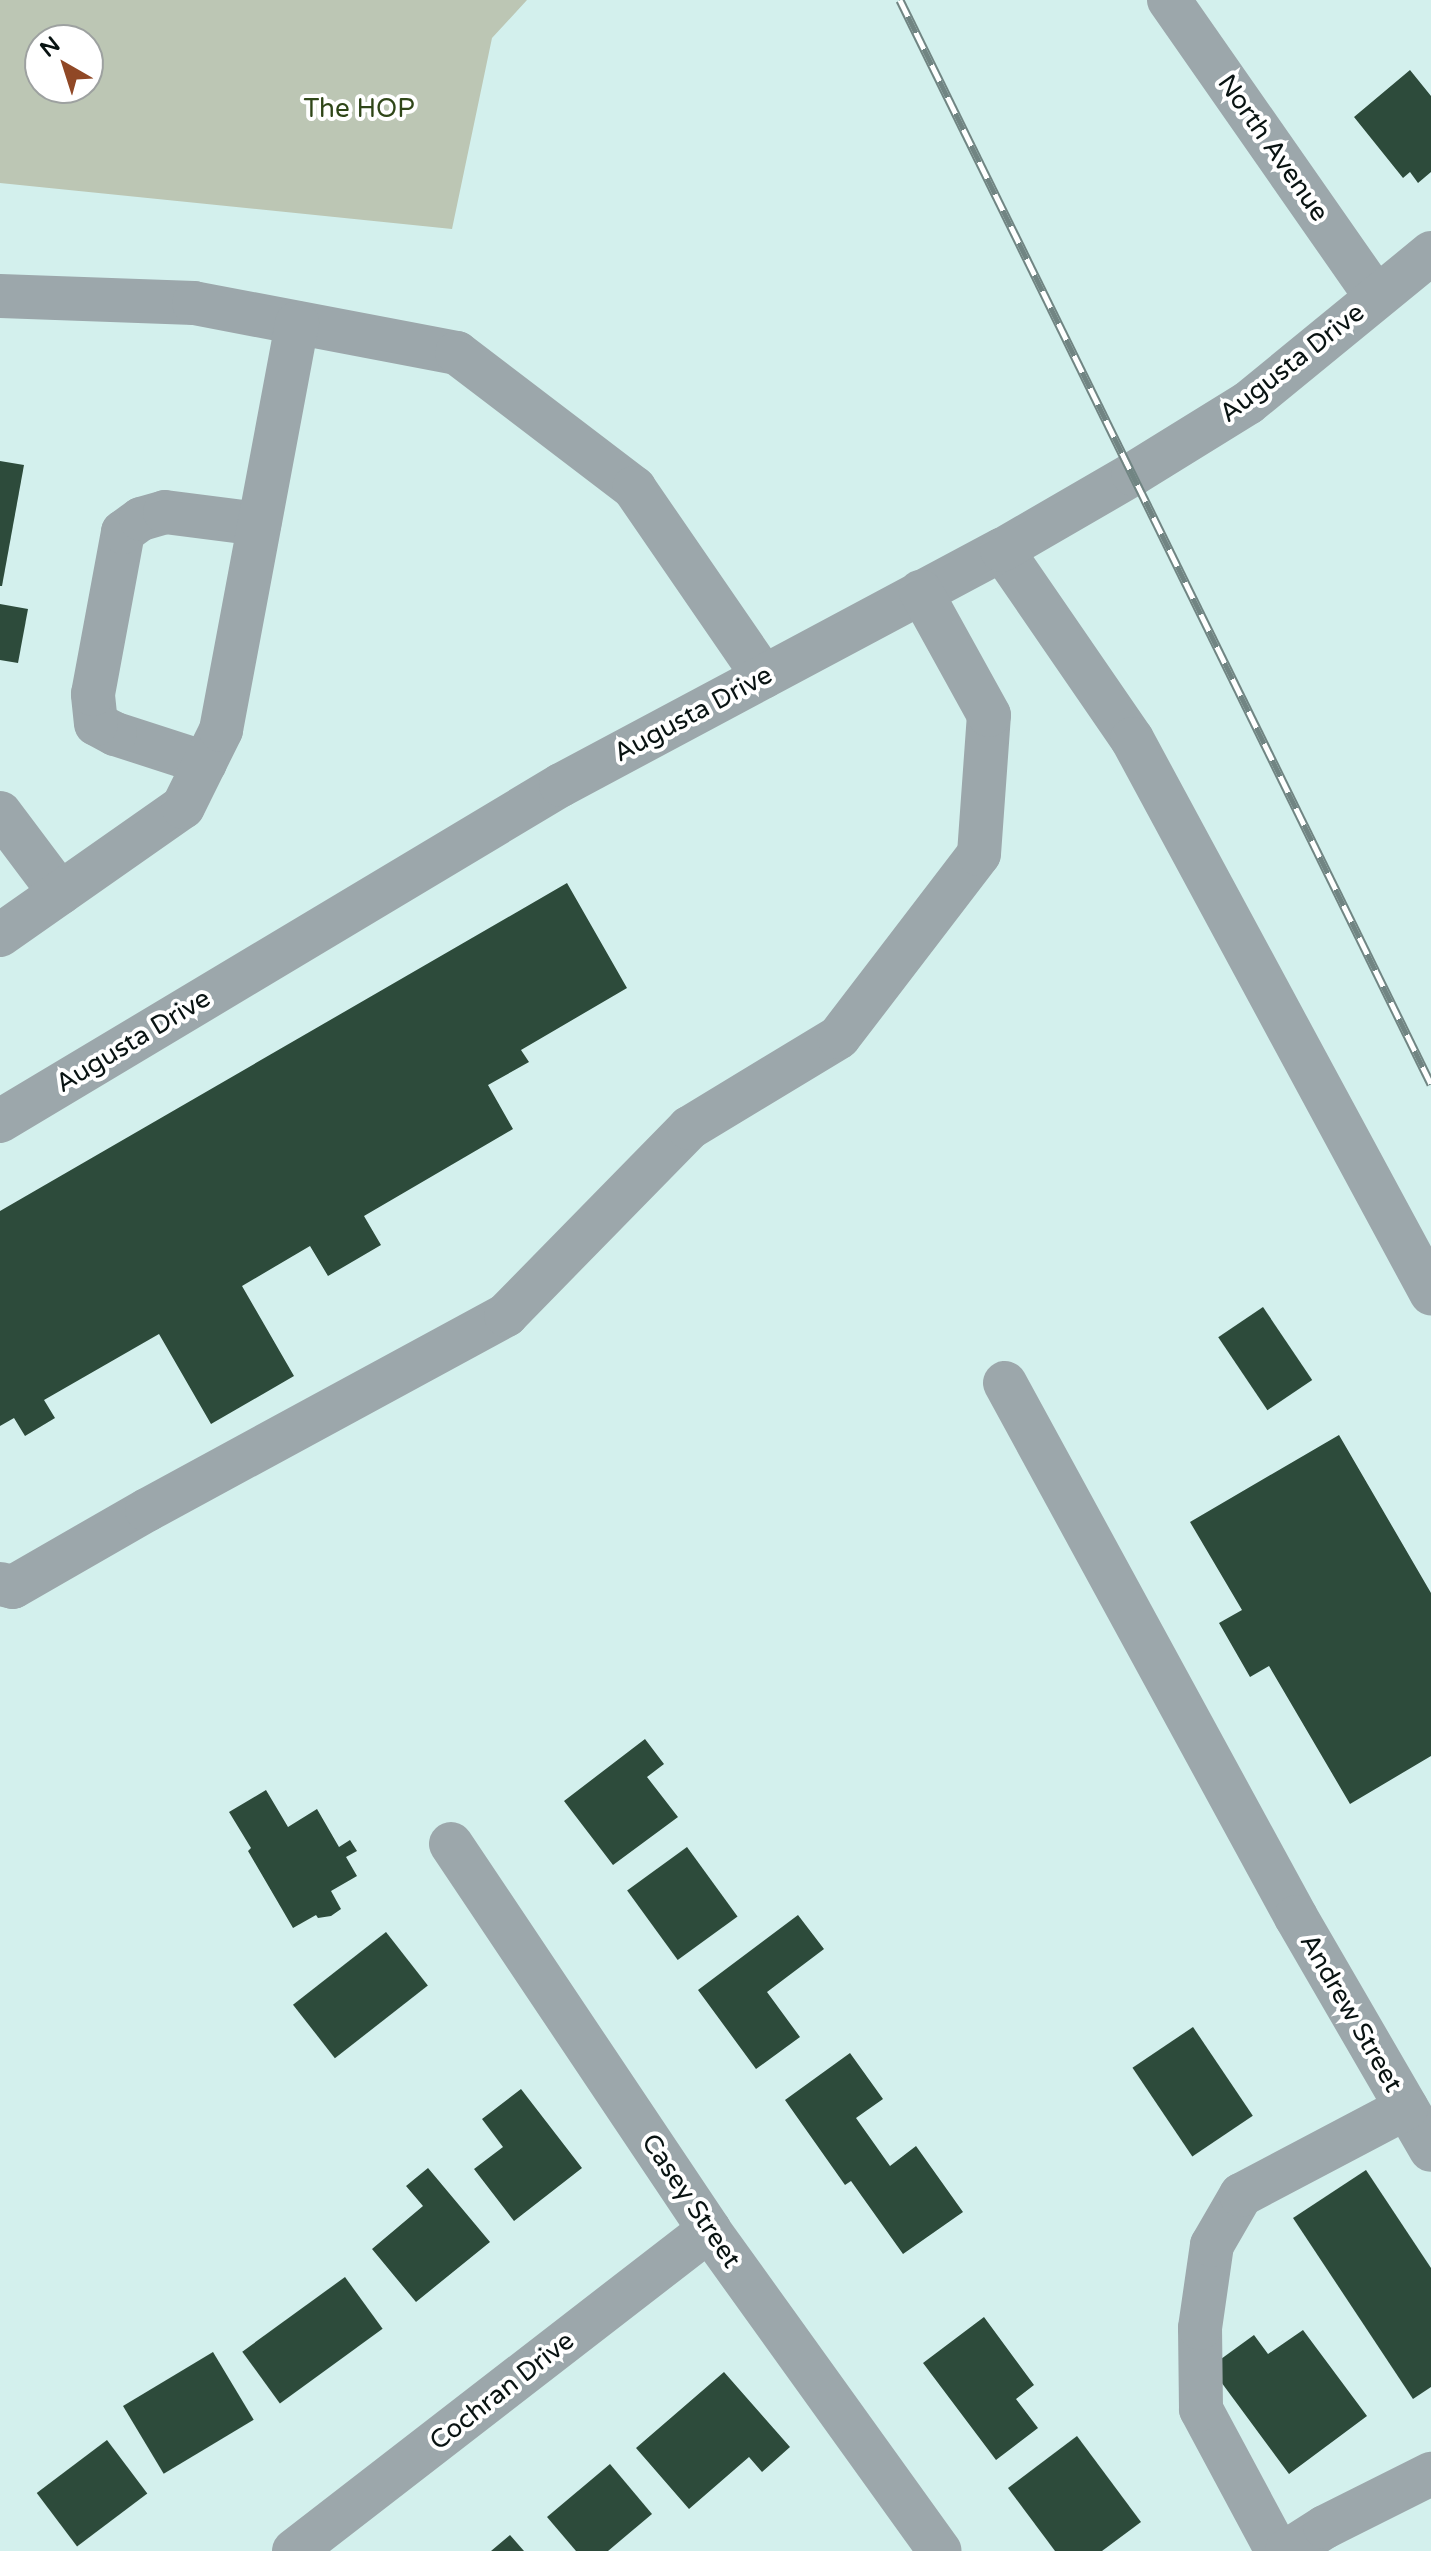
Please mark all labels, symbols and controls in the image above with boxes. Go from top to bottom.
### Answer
north arrow [24,24,104,104]
text: N [35,31,65,63]
street label: North Avenue [1211,69,1335,227]
park label: The HOP [303,93,415,125]
street label: Augusta Drive [1214,297,1370,429]
street label: Augusta Drive [608,659,778,769]
street label: Augusta Drive [50,983,216,1099]
street label: Andrew Street [1293,1928,1409,2098]
street label: Casey Street [635,2128,747,2274]
street label: Cochran Drive [424,2325,580,2457]

